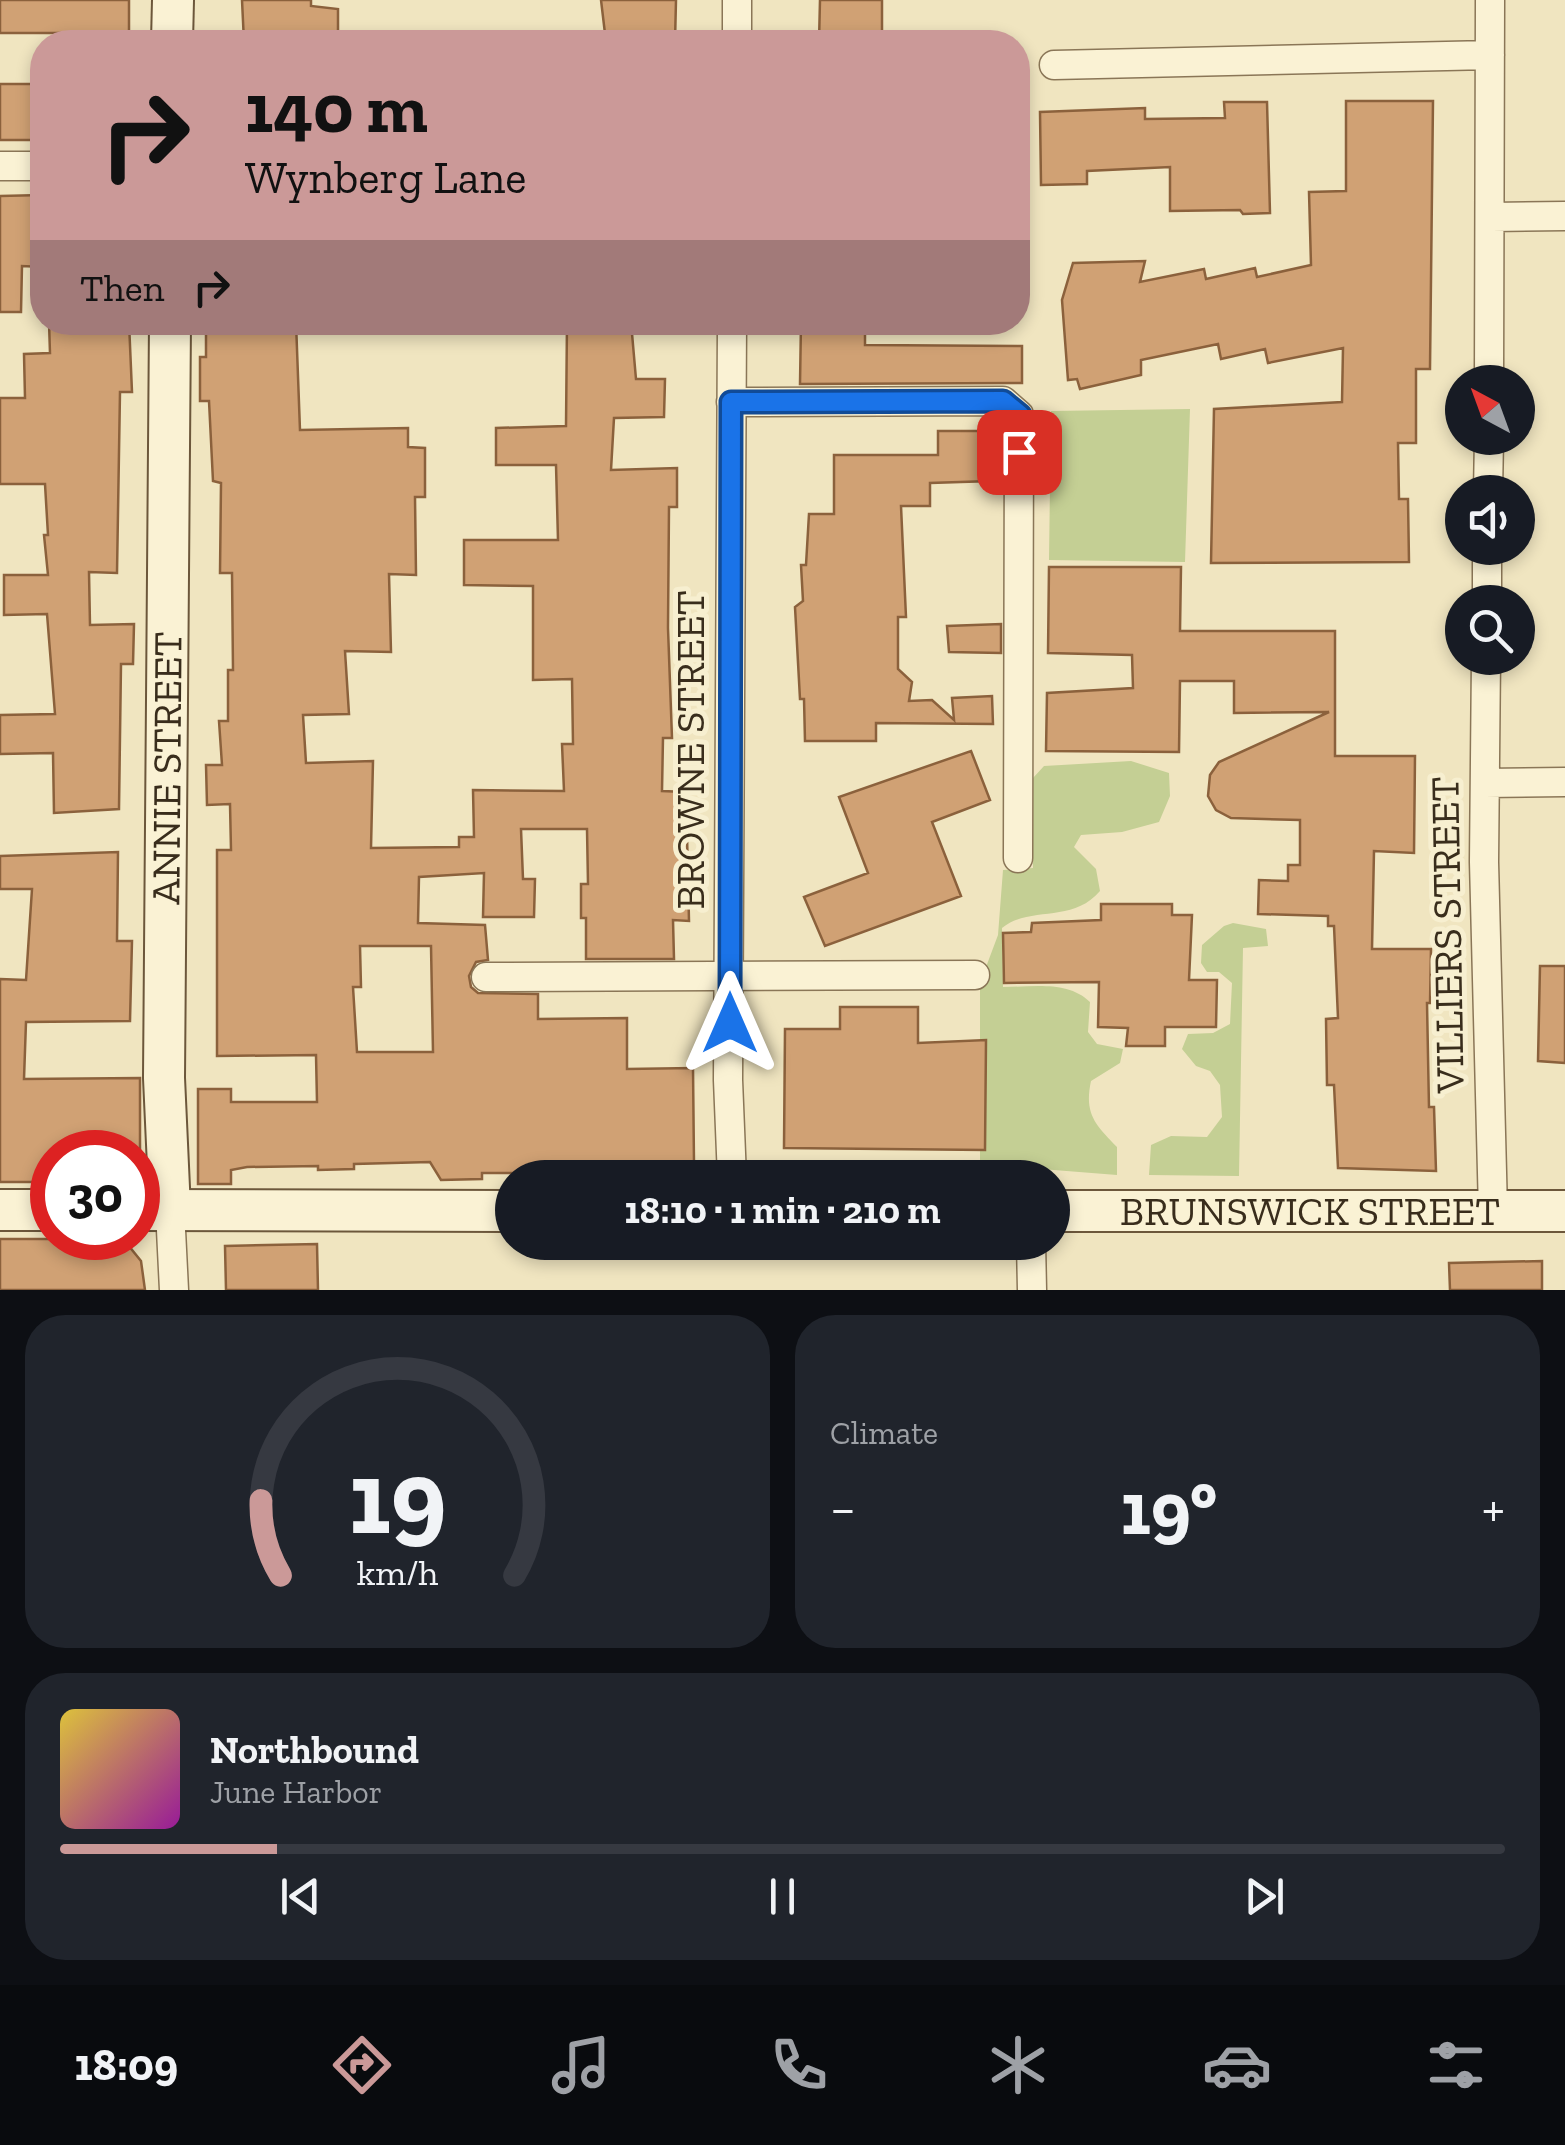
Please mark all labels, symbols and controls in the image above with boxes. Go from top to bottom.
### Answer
text: 140 m [245,66,428,150]
icon: right [80,70,210,200]
text: Wynberg Lane [245,151,526,205]
icon: right [184,260,239,315]
text: Then [80,265,164,311]
north arrow [1445,365,1535,455]
map controls [1445,365,1535,675]
pin [977,410,1062,495]
icon: arrive [992,425,1047,480]
button: sound [1445,475,1535,565]
button: search [1445,585,1535,675]
street label: BROWNE STREET [666,590,714,910]
street label: ANNIE STREET [141,631,192,905]
street label: VILLIERS STREET [1420,776,1474,1095]
position arrow [678,971,782,1075]
speed limit sign: 30 [30,1130,160,1260]
text: 18:10 · 1 min · 210 m [624,1187,941,1233]
street label: BRUNSWICK STREET [1120,1187,1500,1235]
text: Climate [830,1414,938,1452]
text: 19 [349,1435,446,1560]
text: 19° [1120,1463,1217,1553]
text: − [830,1475,856,1541]
text: + [1482,1475,1505,1541]
text: km/h [357,1551,438,1594]
text: Northbound [210,1727,419,1773]
text: June Harbor [210,1773,382,1811]
icon: previous [273,1869,328,1924]
icon: pause [755,1869,810,1924]
icon: next [1237,1869,1292,1924]
icon: directions [327,2030,397,2100]
icon: music [546,2030,616,2100]
icon: phone [764,2030,834,2100]
icon: climate [983,2030,1053,2100]
icon: car [1202,2030,1272,2100]
icon: filters [1421,2030,1491,2100]
text: 18:09 [74,2038,178,2092]

